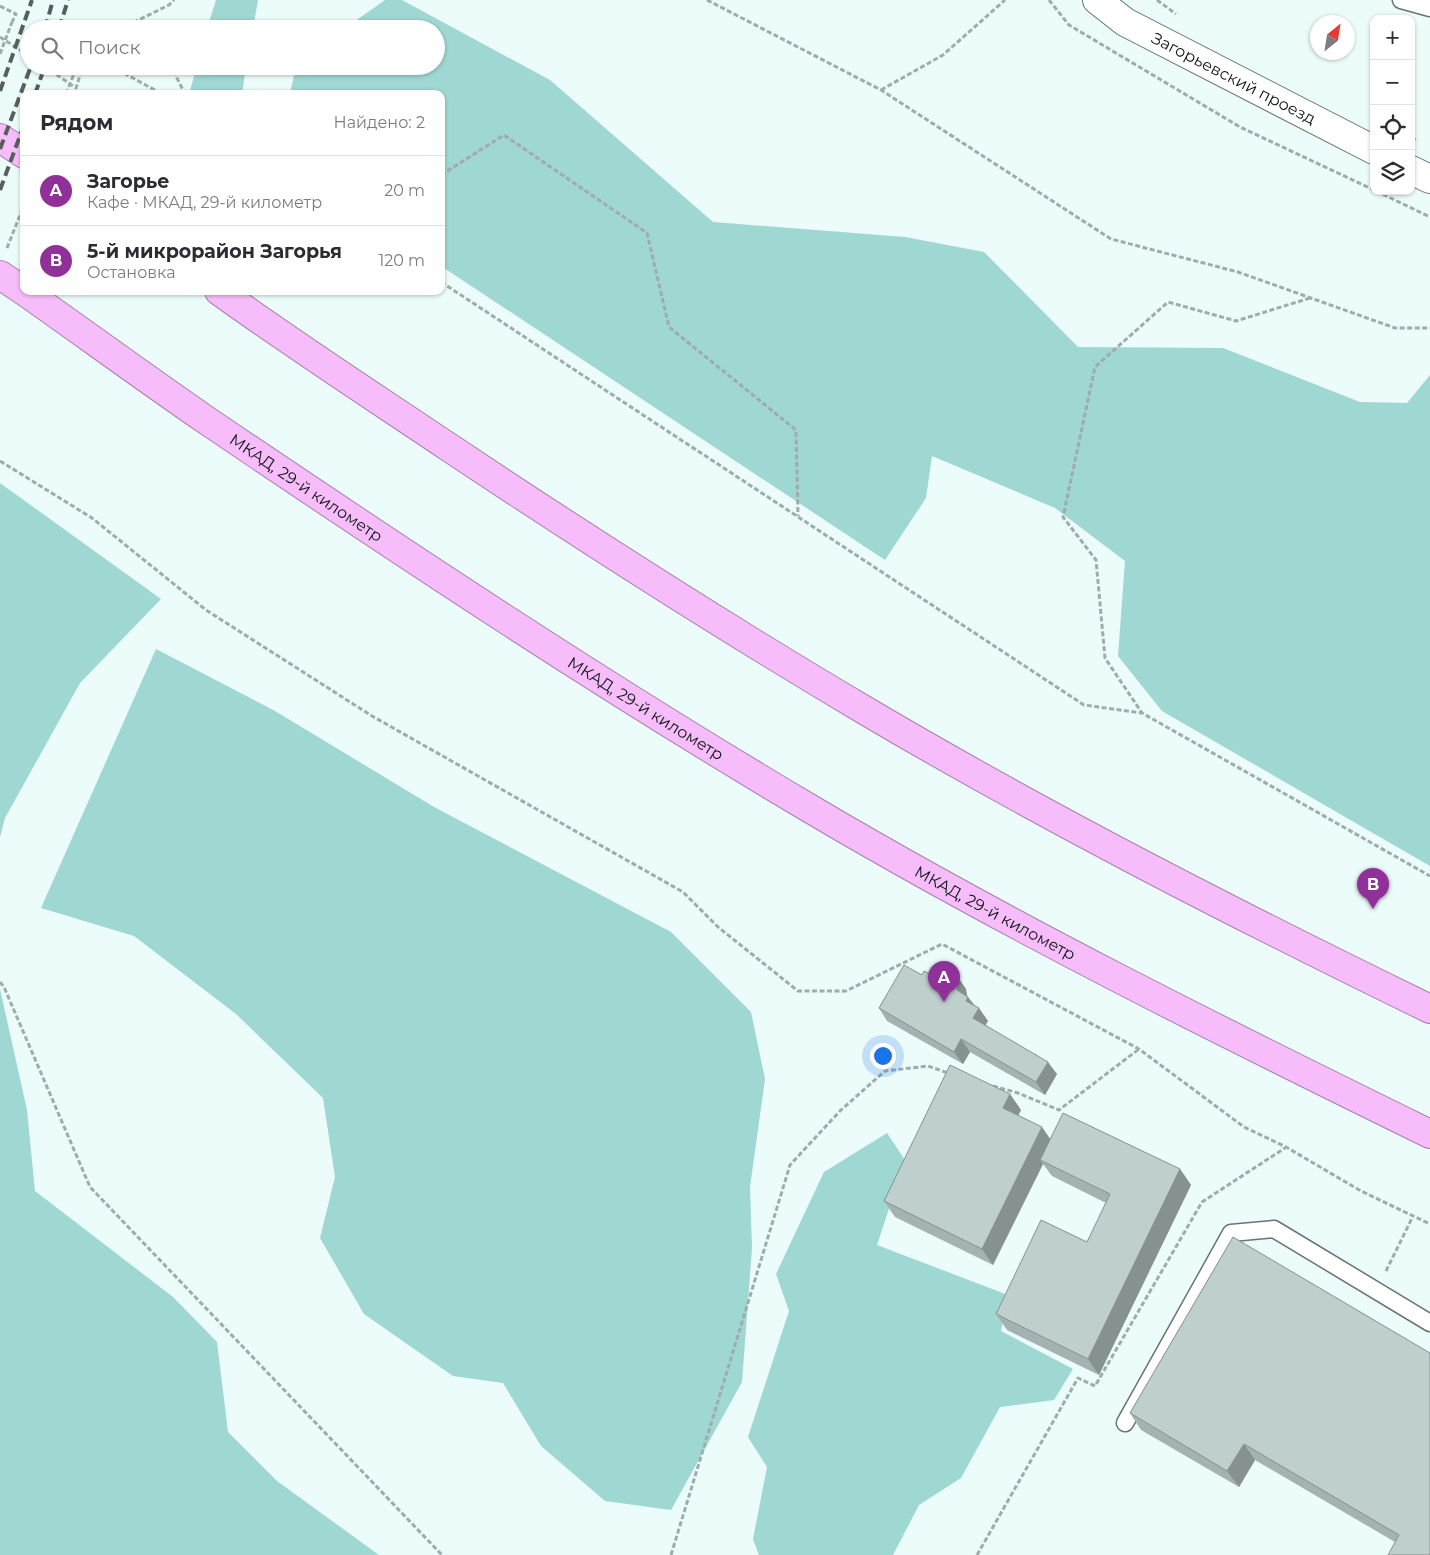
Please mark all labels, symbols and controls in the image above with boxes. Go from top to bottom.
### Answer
north arrow [1310,15,1355,60]
map controls [1370,15,1415,195]
button: + [1370,15,1415,60]
search box [20,20,445,75]
street label: Загорьевский проезд [1148,28,1319,128]
icon: search [38,34,66,62]
text: Поиск [78,36,141,59]
button: − [1370,60,1415,105]
button: locate [1370,105,1415,150]
text: Рядом [40,110,113,135]
text: Найдено: 2 [334,113,425,132]
button: layers [1370,150,1415,195]
text: Загорье [87,170,170,193]
text: A [50,181,62,200]
text: 20 m [384,181,425,200]
text: Кафе · МКАД, 29-й километр [87,193,322,212]
text: 5-й микрорайон Загорья [87,240,342,263]
text: B [50,251,62,270]
text: 120 m [378,251,425,270]
text: Остановка [87,263,176,282]
street label: МКАД, 29-й километр [226,430,386,546]
street label: МКАД, 29-й километр [564,653,727,764]
street label: МКАД, 29-й километр [911,862,1079,964]
pin: B [1357,868,1389,909]
pin: A [928,961,960,1002]
your location [870,1043,896,1069]

